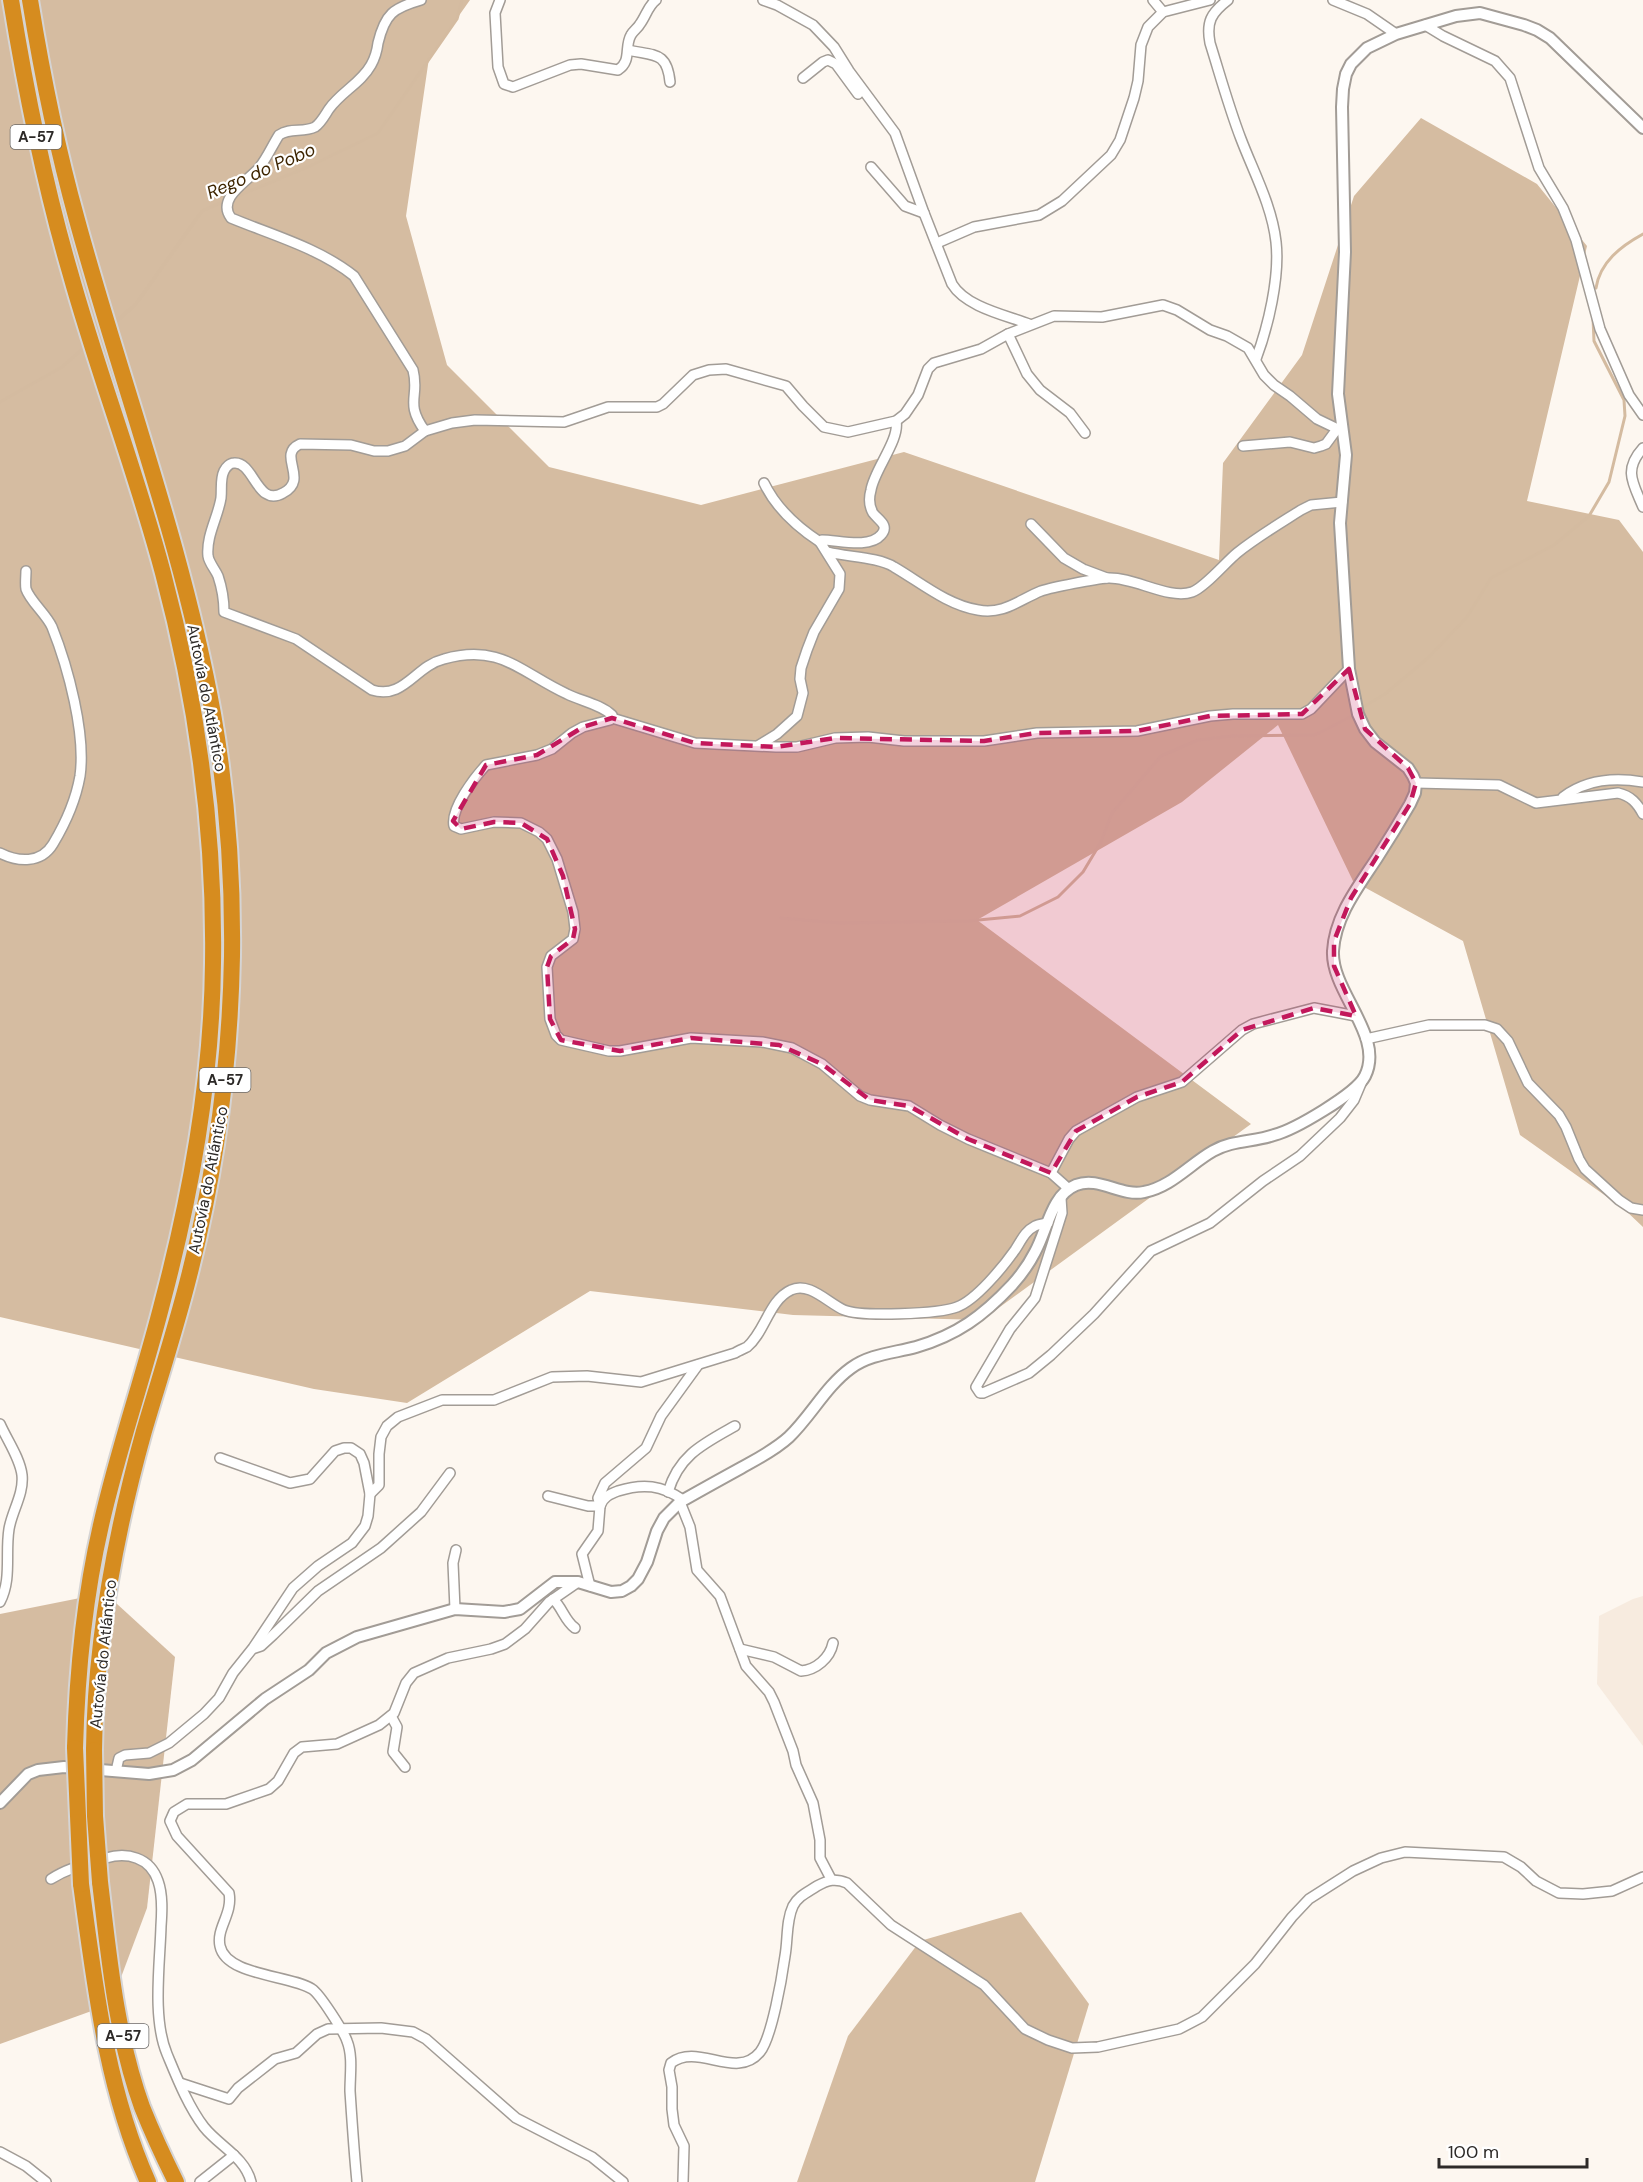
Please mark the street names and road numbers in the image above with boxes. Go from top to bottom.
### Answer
road number: A-57 [10,125,62,149]
street label: Autovía do Atlántico [182,622,232,774]
road number: A-57 [200,1068,250,1092]
street label: Autovía do Atlántico [183,1104,233,1256]
street label: Autovía do Atlántico [85,1578,121,1730]
road number: A-57 [98,2024,148,2048]

